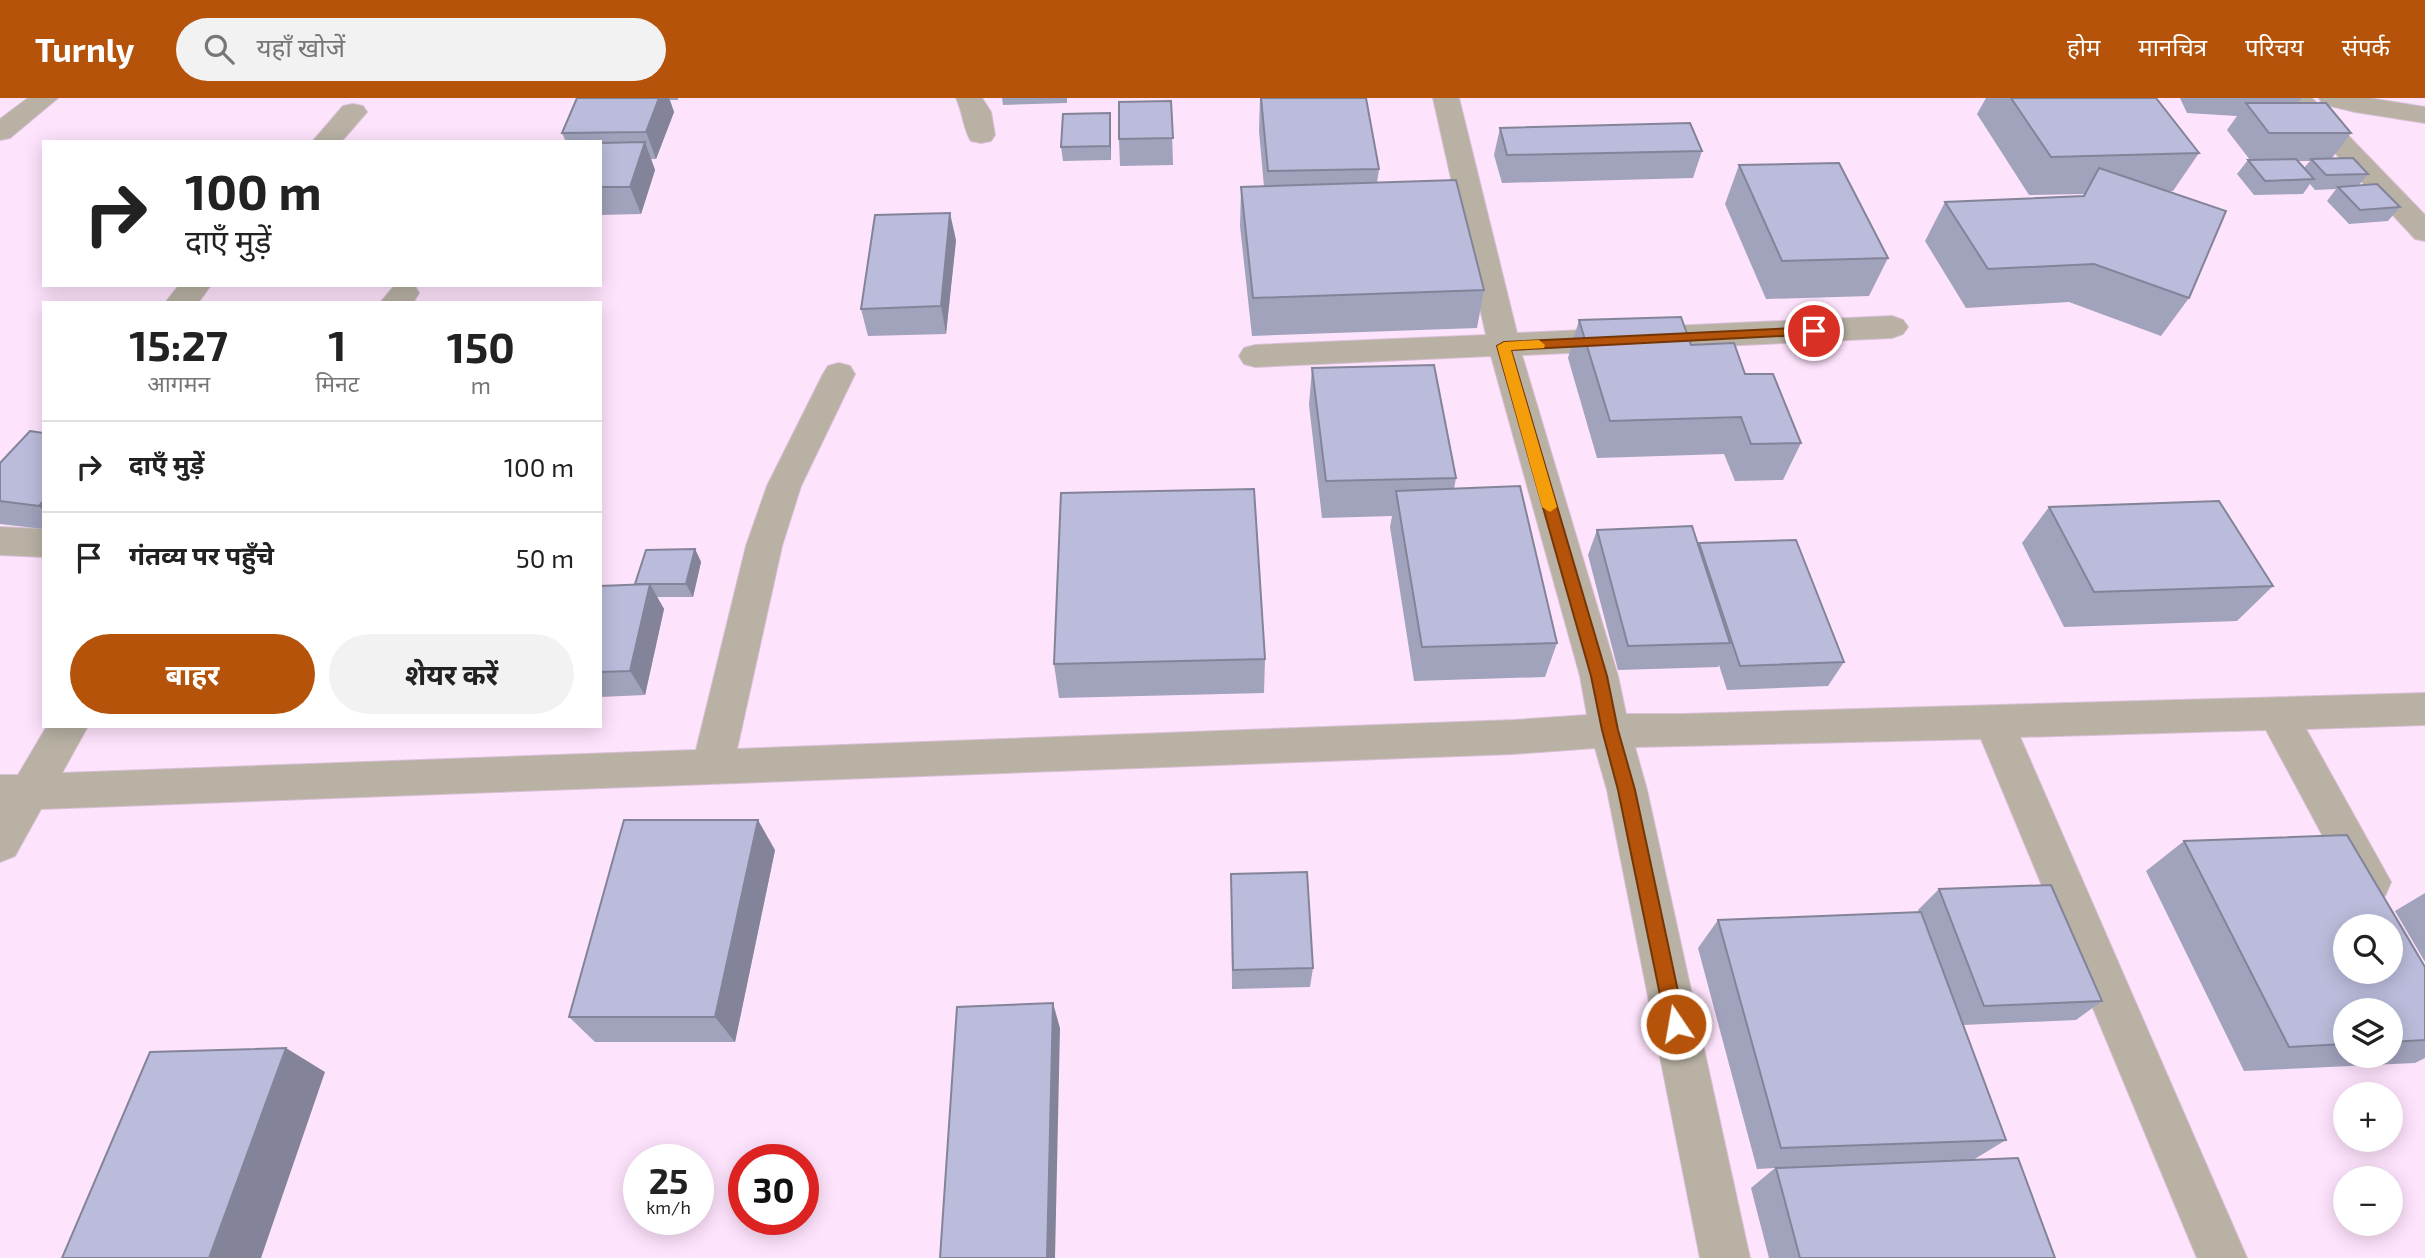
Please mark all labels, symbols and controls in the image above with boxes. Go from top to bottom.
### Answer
search box [176,18,666,81]
text: Turnly [35,29,134,69]
icon: search [200,30,238,68]
text: यहाँ खोजें [256,31,345,62]
text: होम [2067,32,2100,61]
text: मानचित्र [2138,32,2207,61]
text: परिचय [2245,32,2304,61]
text: संपर्क [2342,32,2390,61]
text: 100 m [185,161,322,220]
icon: right [70,168,161,259]
text: दाएँ मुड़ें [185,221,271,259]
pin [1784,301,1844,361]
icon: arrive [1795,312,1833,350]
text: 15:27 [129,319,228,369]
text: 1 [328,319,347,369]
text: 150 [447,321,515,371]
text: आगमन [147,369,210,397]
text: मिनट [315,369,359,397]
text: m [471,371,491,399]
icon: right [70,448,108,486]
text: दाएँ मुड़ें [129,448,204,479]
text: 100 m [504,451,574,482]
icon: arrive [70,539,108,577]
text: गंतव्य पर पहुँचे [129,539,274,570]
text: 50 m [516,542,574,573]
button: बाहर [70,634,315,714]
button: शेयर करें [329,634,574,714]
map controls [2333,914,2403,1236]
button: search [2333,914,2403,984]
position arrow [1639,987,1713,1061]
button: layers [2333,998,2403,1068]
button: + [2333,1082,2403,1152]
speed limit sign: 30 [728,1144,819,1235]
text: 25 [649,1159,688,1201]
button: − [2333,1166,2403,1236]
text: km/h [646,1196,691,1218]

